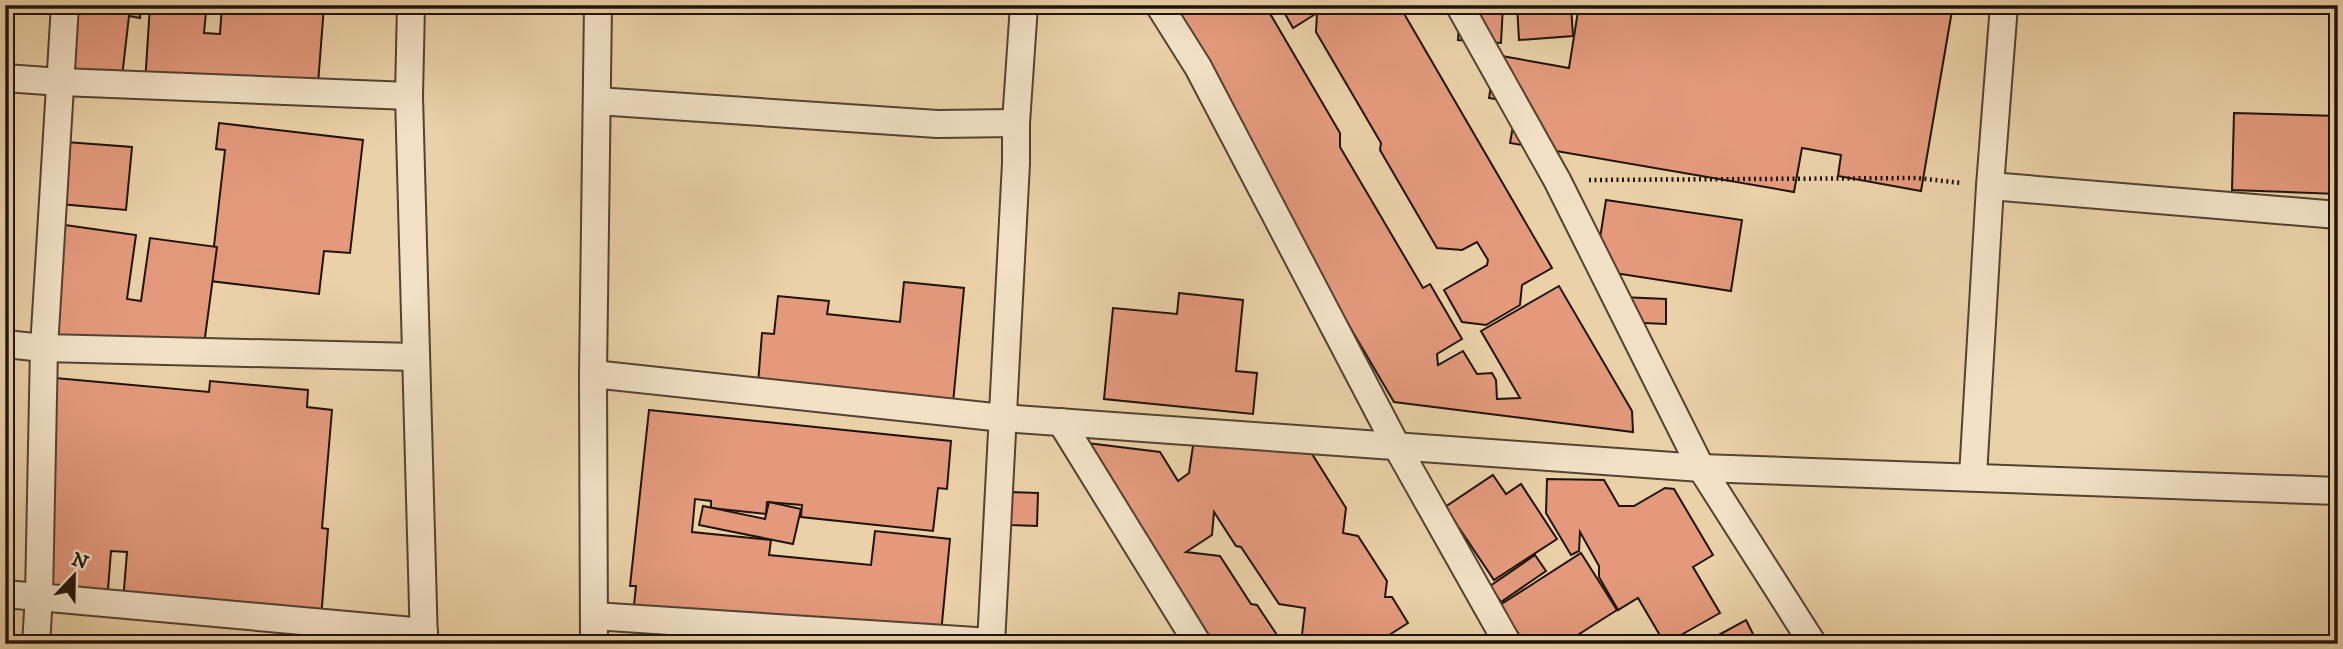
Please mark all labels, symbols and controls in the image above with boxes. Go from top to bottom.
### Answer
north arrow [38,540,108,610]
text: N [68,548,92,575]

